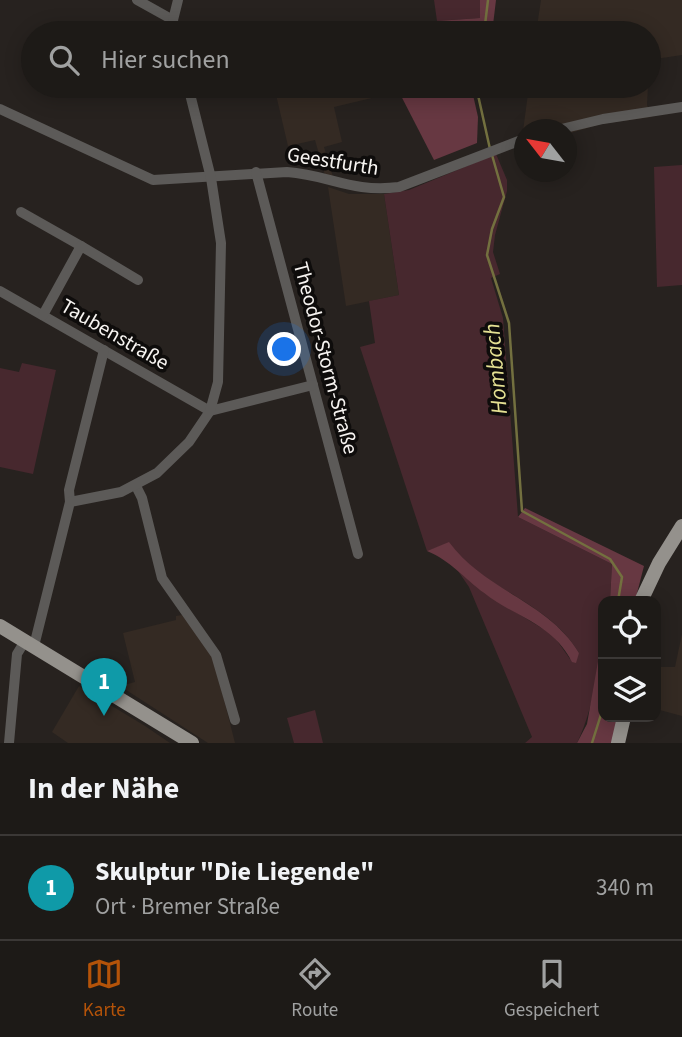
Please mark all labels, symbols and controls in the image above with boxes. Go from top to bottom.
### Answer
search box [21,21,661,98]
icon: search [45,41,83,79]
text: Hier suchen [101,41,230,78]
north arrow [514,119,577,182]
street label: Geestfurth [285,139,381,183]
street label: Theodor-Storm-Straße [286,259,366,457]
street label: Taubenstraße [55,291,175,377]
water label: Hombach [475,322,516,416]
your location [267,332,301,366]
map controls [598,596,661,722]
button: locate [598,596,661,659]
pin: 1 [81,658,127,716]
button: layers [598,659,661,722]
text: In der Nähe [28,767,179,810]
text: Skulptur "Die Liegende" [95,853,374,890]
text: 1 [45,871,57,904]
text: 340 m [596,871,654,904]
text: Ort · Bremer Straße [95,890,280,923]
tab: Karte [83,955,126,1024]
tab: Route [291,955,338,1024]
tab: Gespeichert [504,955,599,1024]

